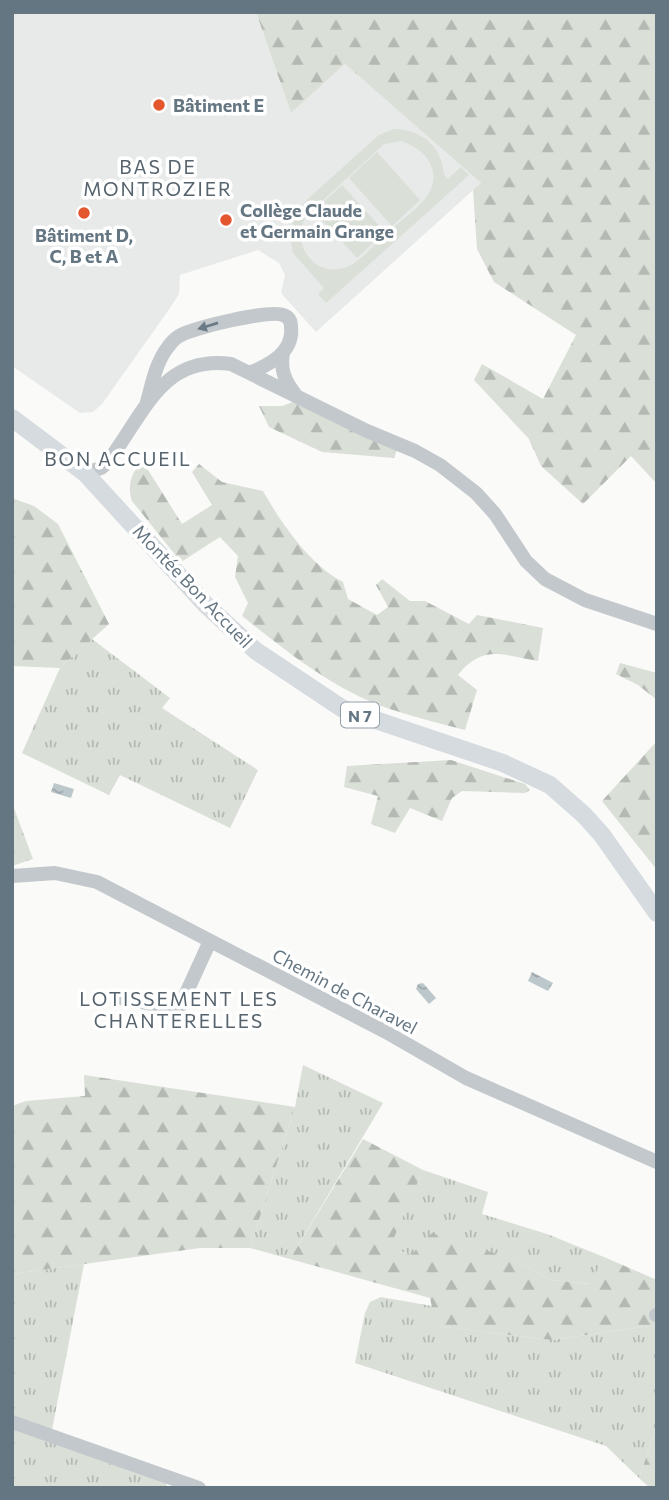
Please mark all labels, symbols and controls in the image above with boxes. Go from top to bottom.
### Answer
place label: Bâtiment E [173,94,264,116]
marker: Bâtiment E [151,97,167,113]
district label: BAS DE MONTROZIER [83,155,233,200]
place label: Collège Claude et Germain Grange [240,199,394,242]
marker: Bâtiment D, C, B et A [76,205,92,221]
marker: Collège Claude et Germain Grange [218,212,234,228]
place label: Bâtiment D, C, B et A [35,224,133,267]
one-way arrow [197,322,218,332]
district label: BON ACCUEIL [44,447,192,470]
street label: Montée Bon Accueil [129,520,257,652]
road number: N 7 [341,702,379,728]
street label: Chemin de Charavel [269,944,421,1038]
district label: LOTISSEMENT LES CHANTERELLES [79,987,279,1032]

